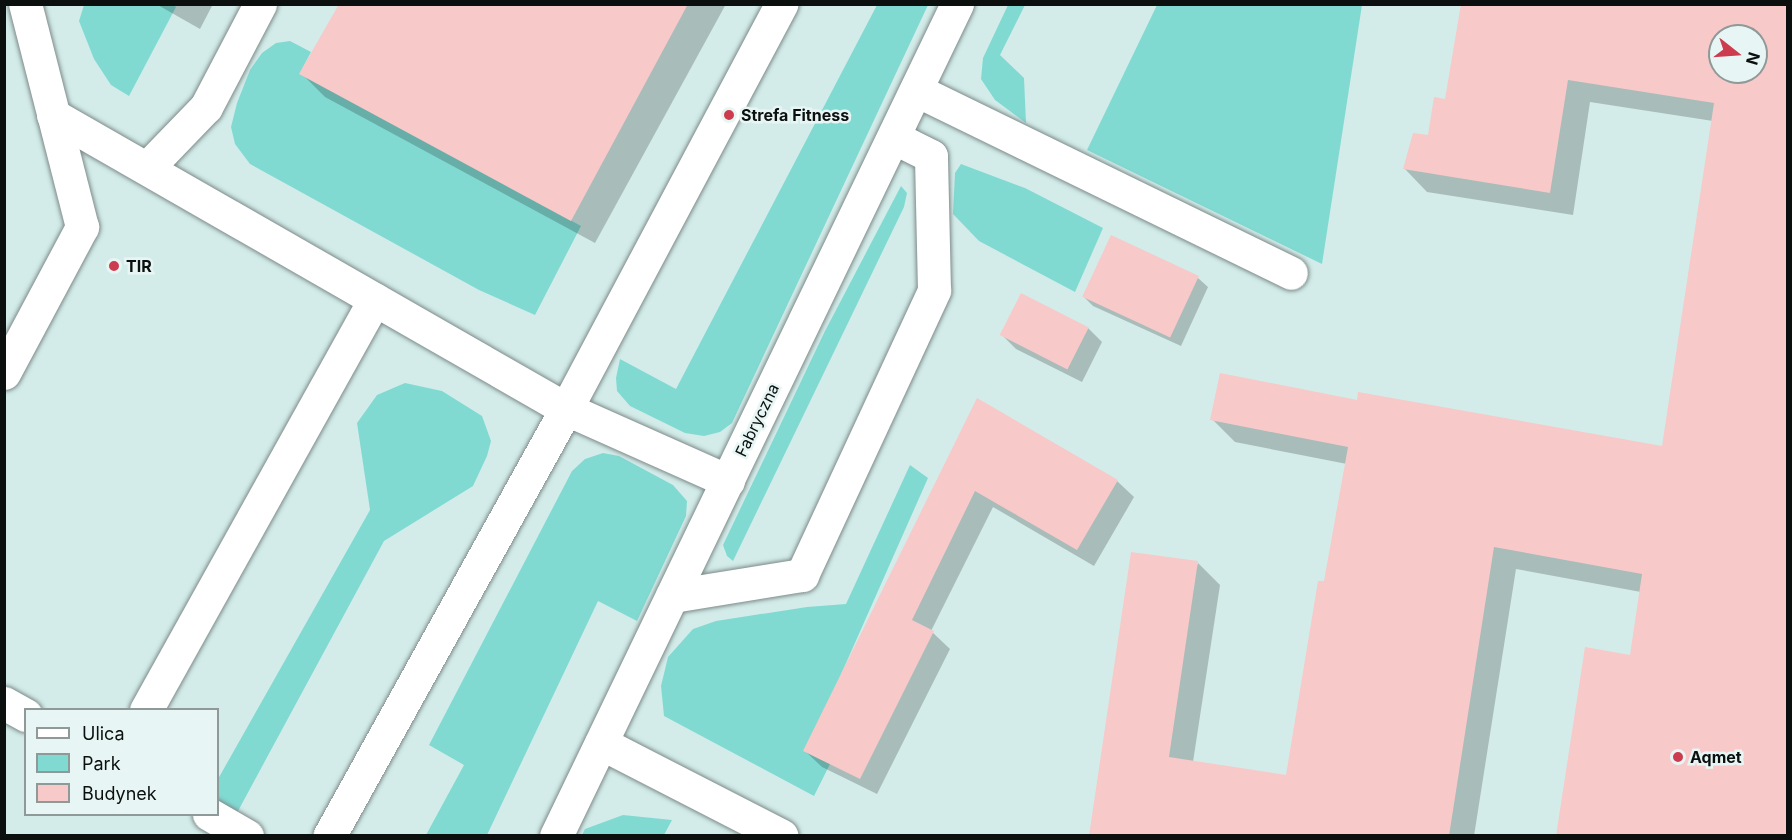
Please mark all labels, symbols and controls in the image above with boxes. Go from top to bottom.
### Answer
north arrow [1708,24,1768,84]
text: N [1742,50,1765,67]
place label: Strefa Fitness [741,105,849,125]
marker: Strefa Fitness [722,108,736,122]
place label: TIR [126,256,152,276]
marker: TIR [107,259,121,273]
street label: Fabryczna [731,380,783,460]
legend [24,708,219,816]
text: Ulica [82,723,125,744]
place label: Aqmet [1690,747,1742,767]
marker: Aqmet [1671,750,1685,764]
text: Park [82,753,121,774]
text: Budynek [82,783,157,804]

